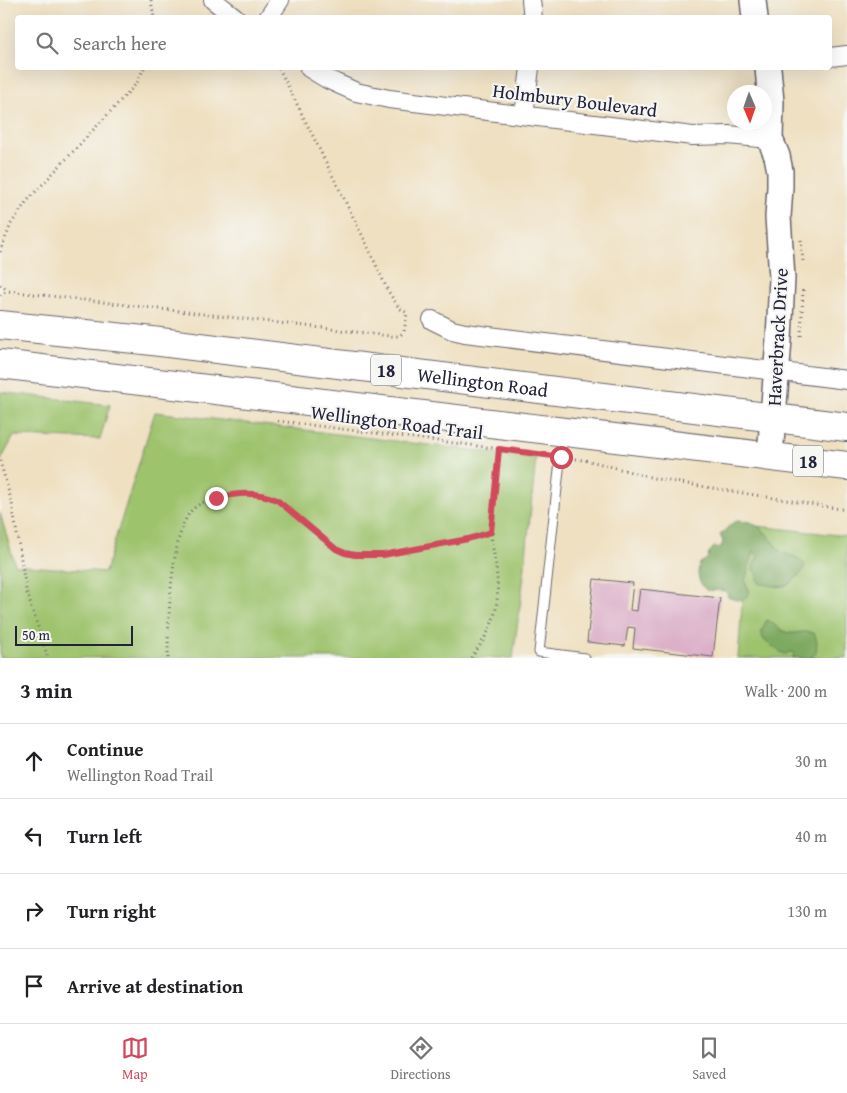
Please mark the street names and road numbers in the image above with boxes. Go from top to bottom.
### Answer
street label: Holmbury Boulevard [491,76,660,124]
street label: Haverbrack Drive [759,267,795,407]
road number: 18 [371,354,401,386]
street label: Wellington Road [416,360,551,404]
street label: Wellington Road Trail [309,398,485,446]
road number: 18 [793,446,823,476]

